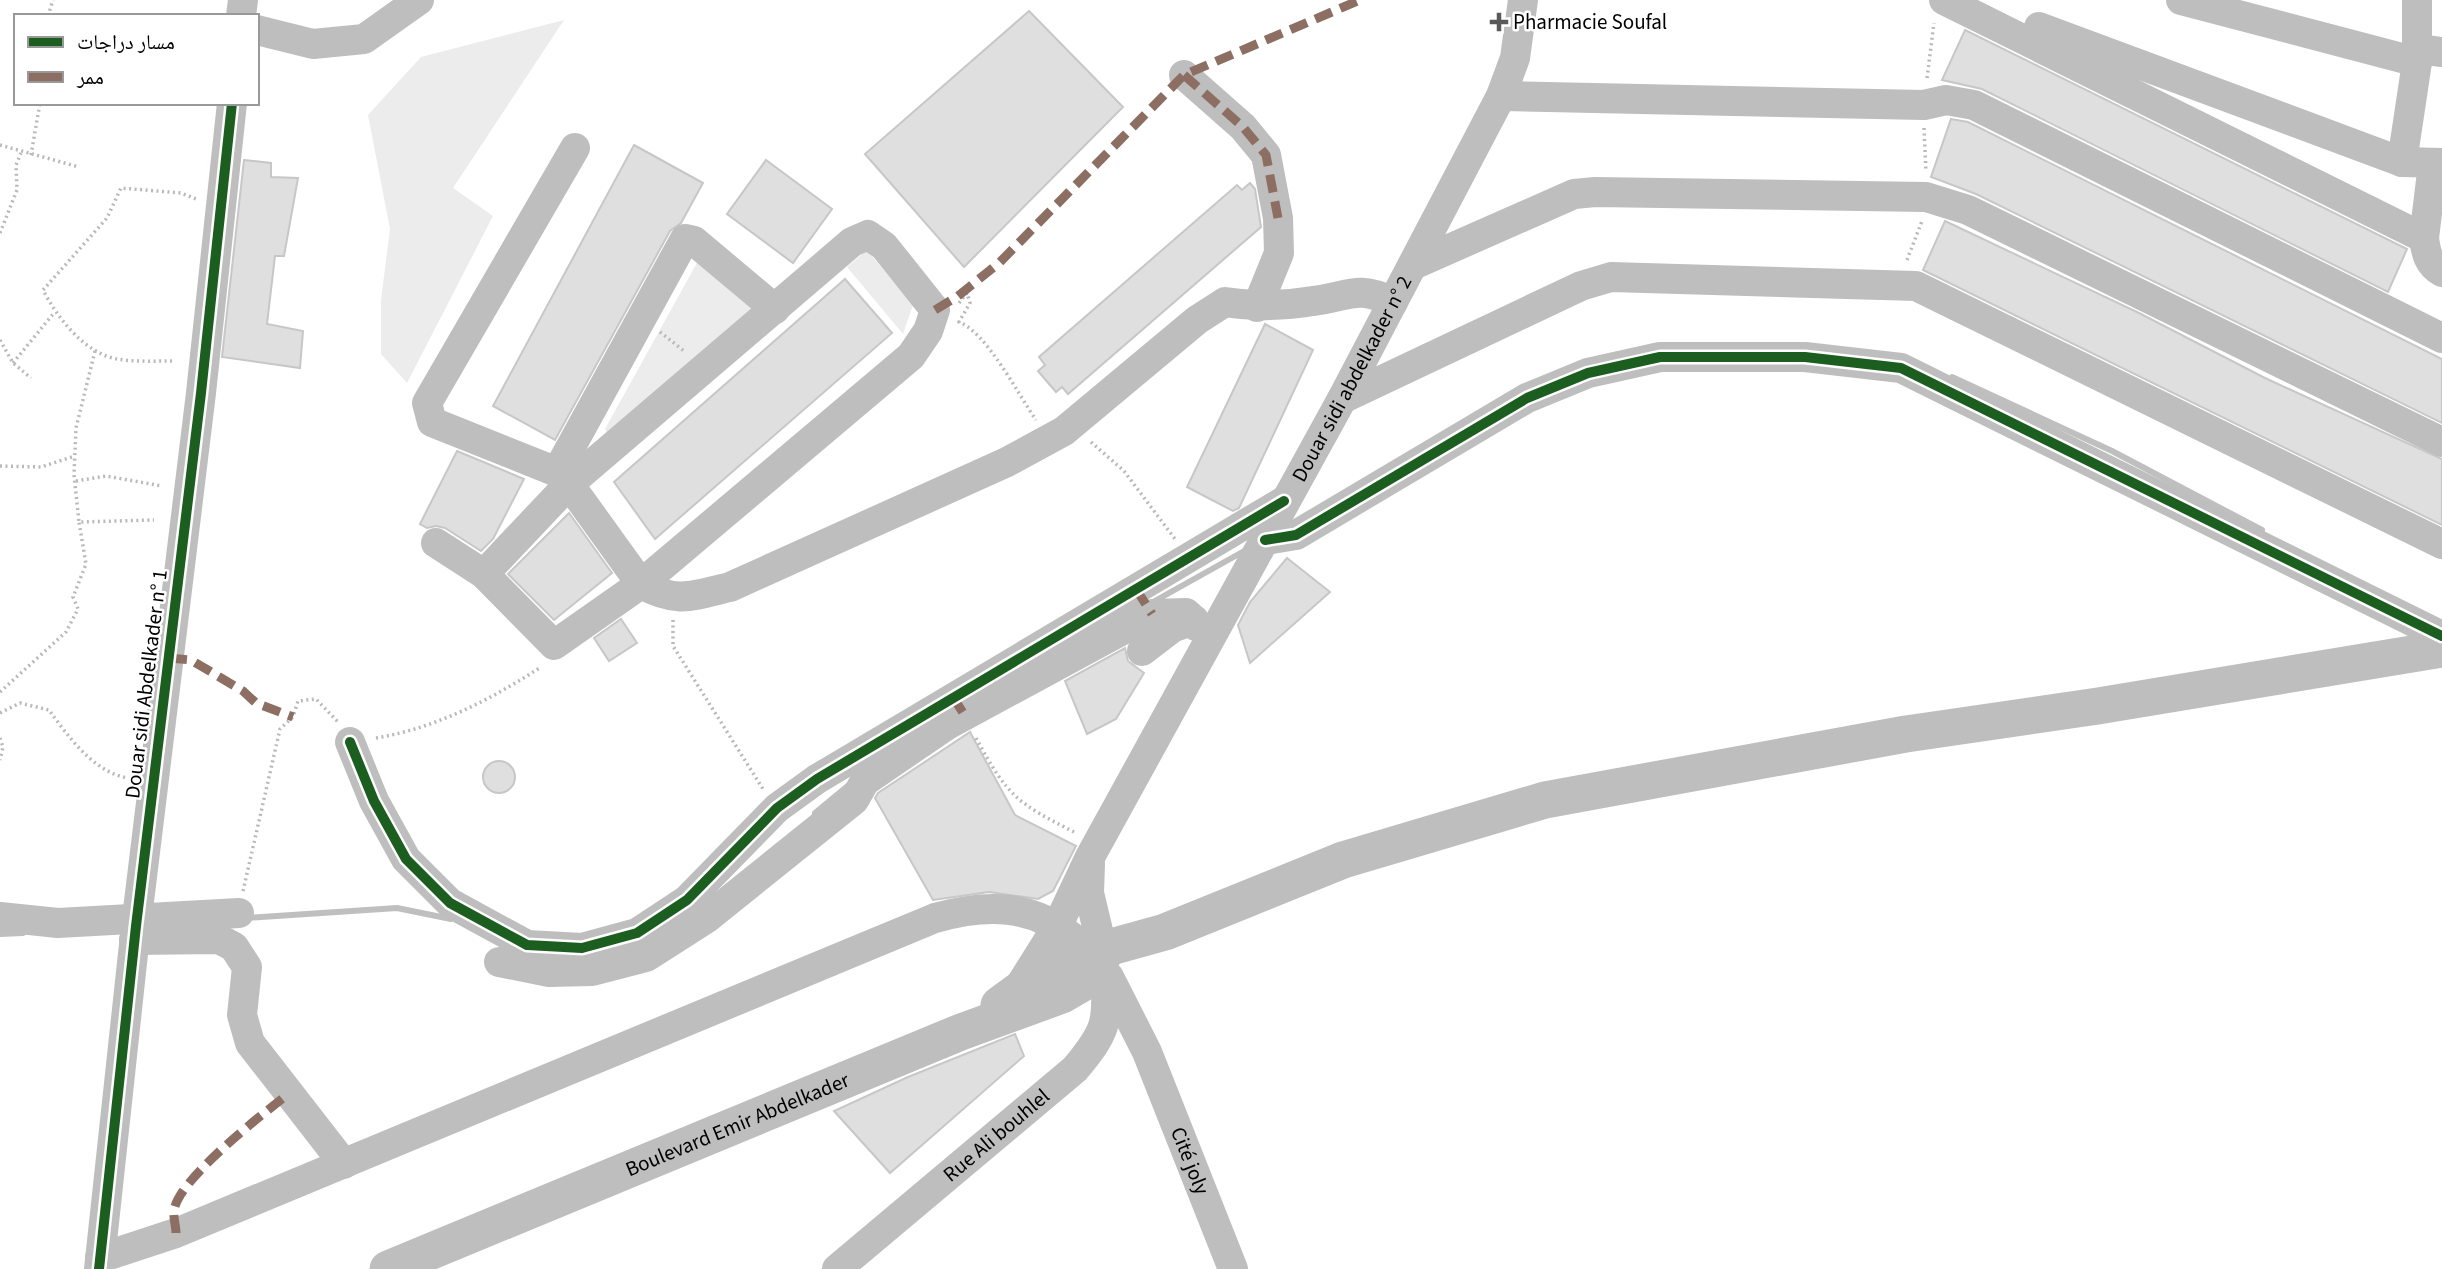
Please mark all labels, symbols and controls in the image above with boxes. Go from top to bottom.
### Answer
place label: Pharmacie Soufal [1513,7,1667,37]
legend [14,14,259,105]
marker: Pharmacie Soufal [1491,14,1507,30]
text: مسار دراجات [77,27,175,57]
text: ممر [76,62,104,92]
street label: Douar sidi abdelkader n° 2 [1284,270,1419,487]
street label: Douar sidi Abdelkader n° 1 [117,568,175,800]
street label: Boulevard Emir Abdelkader [621,1065,854,1184]
street label: Rue Ali bouhlel [936,1082,1056,1189]
street label: Cité joly [1163,1122,1217,1199]

